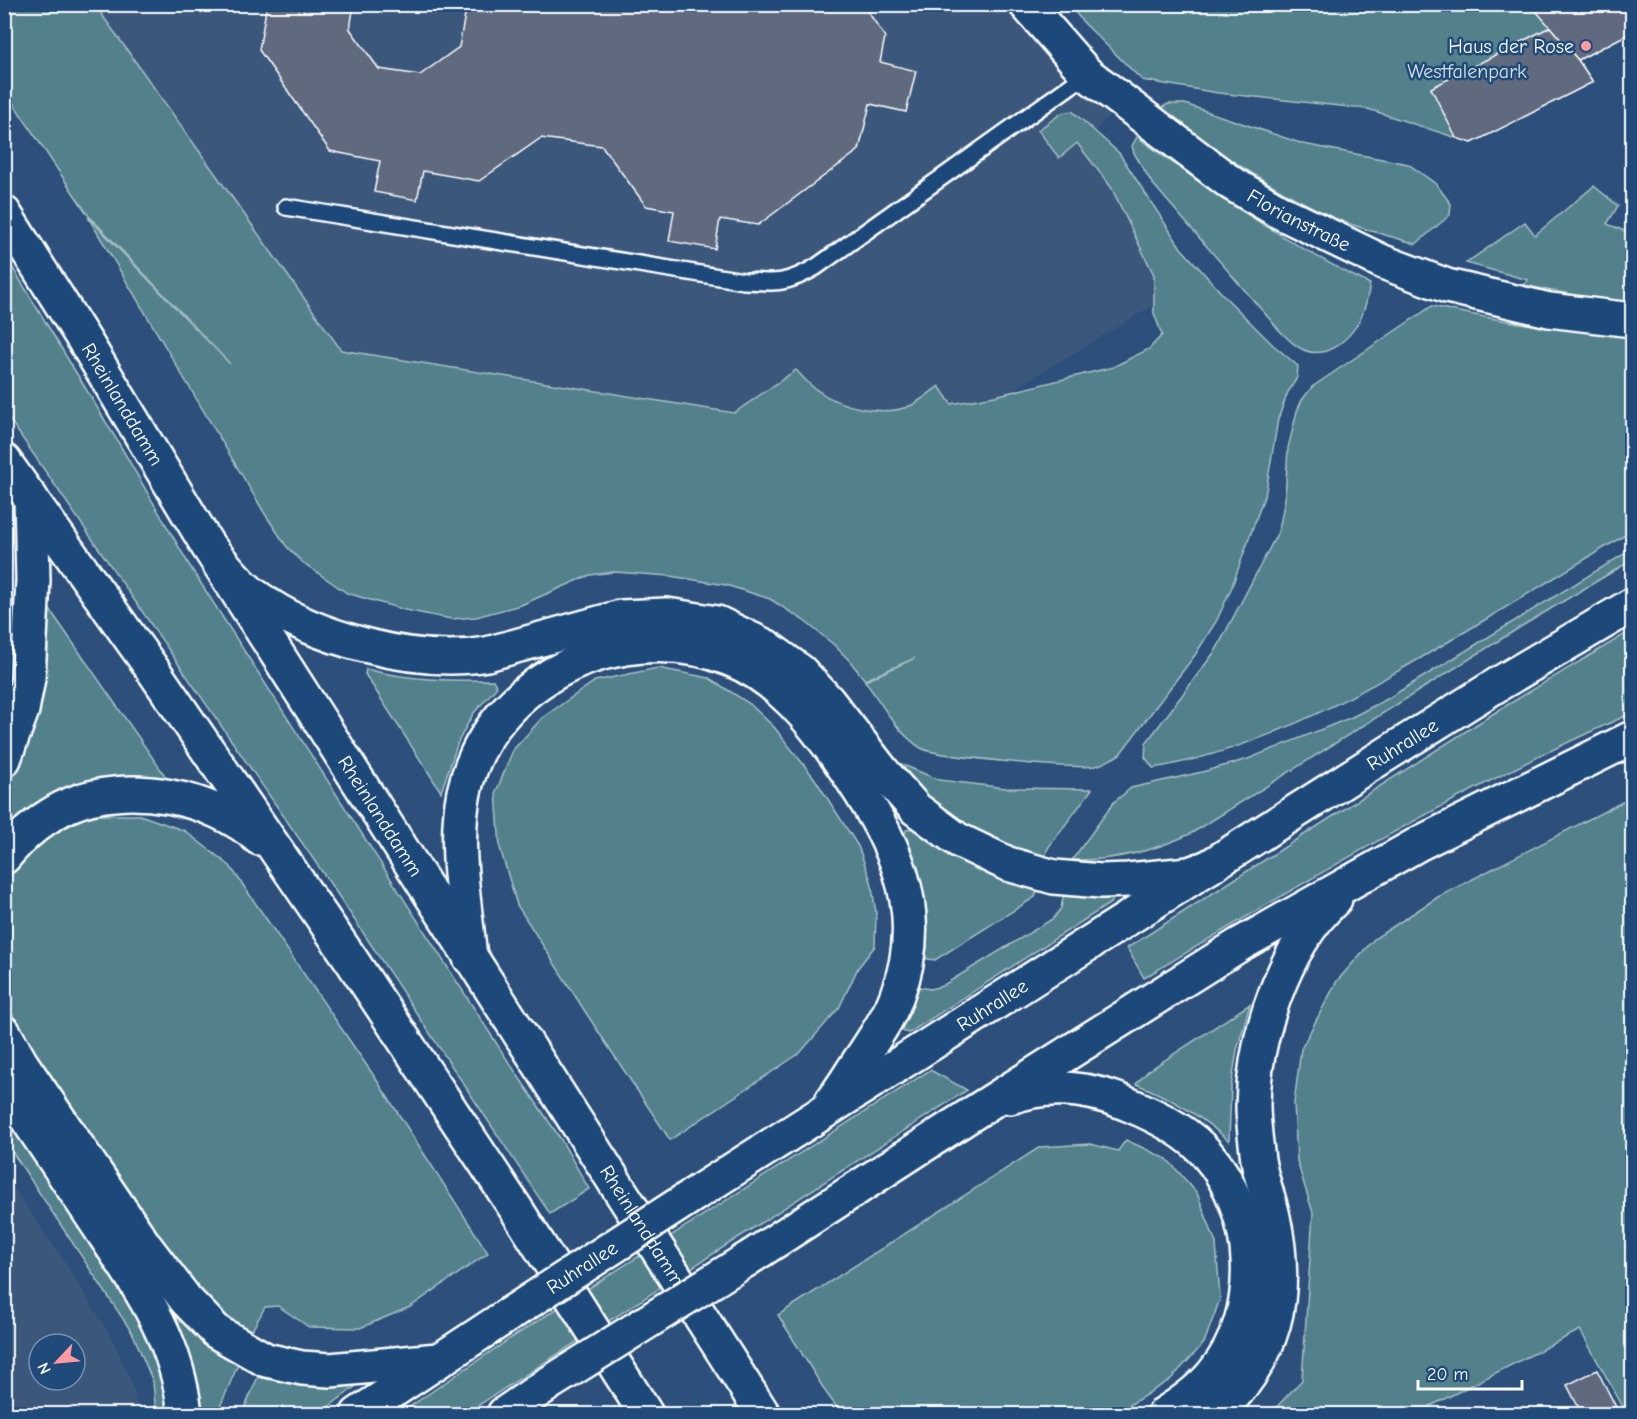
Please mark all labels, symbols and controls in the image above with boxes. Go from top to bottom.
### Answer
place label: Haus der Rose [1448,35,1574,58]
marker: Haus der Rose [1579,39,1593,53]
park label: Westfalenpark [1407,60,1527,83]
street label: Florianstraße [1243,184,1354,256]
street label: Rheinlanddamm [77,339,168,470]
street label: Ruhrallee [1363,714,1442,775]
street label: Rheinlanddamm [333,752,427,881]
street label: Ruhrallee [953,974,1032,1036]
street label: Rheinlanddamm [595,1161,689,1290]
street label: Ruhrallee [542,1236,622,1299]
north arrow [27,1332,87,1392]
scale bar [1418,1353,1522,1391]
text: N [34,1360,55,1377]
text: 20 m [1427,1364,1468,1385]

